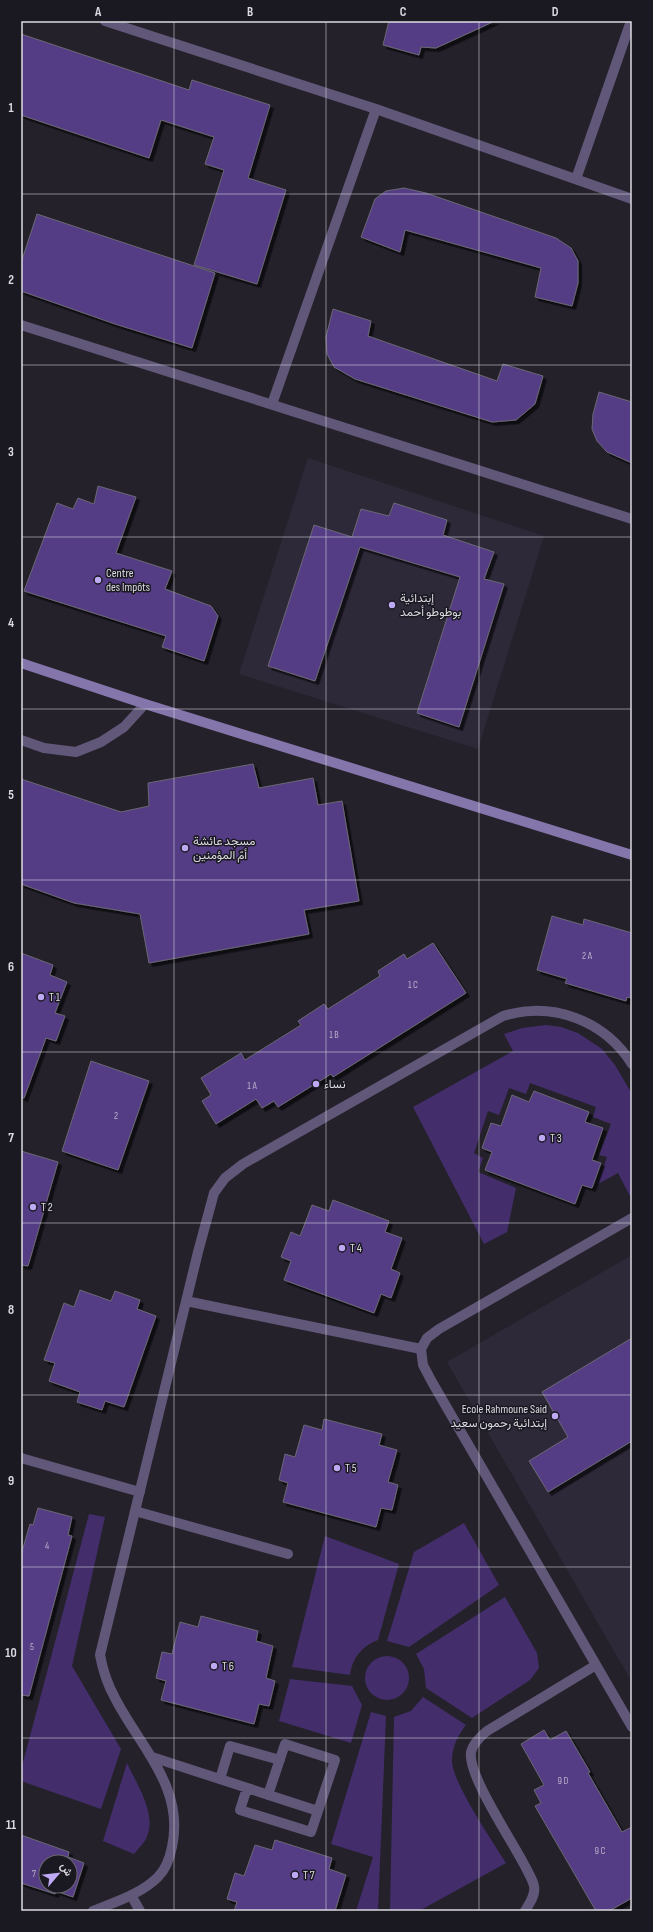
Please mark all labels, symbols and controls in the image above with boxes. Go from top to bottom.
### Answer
text: A [94,4,102,20]
text: B [247,4,253,20]
text: C [400,4,407,20]
text: D [552,4,559,20]
text: 1 [8,100,14,116]
text: 2 [8,272,14,288]
text: 3 [8,444,14,460]
place label: Centre des Impôts [106,566,150,595]
marker: Centre des Impôts [93,575,103,585]
place label: إبتدائية بوطوطو أحمد [400,591,461,620]
marker: إبتدائية بوطوطو أحمد [387,600,397,610]
text: 4 [8,615,14,631]
text: 5 [8,787,14,803]
place label: مسجد عائشة أمّ المؤمنين [193,834,255,863]
marker: مسجد عائشة أمّ المؤمنين [180,843,190,853]
house number: 2 A [582,950,593,962]
text: 6 [8,959,14,975]
house number: 1 C [408,979,418,991]
place label: T 1 [49,990,61,1005]
marker: T 1 [36,992,46,1002]
house number: 1 B [329,1029,339,1041]
place label: نساء [324,1077,346,1092]
marker: نساء [311,1079,321,1089]
house number: 1 A [247,1080,257,1092]
house number: 2 [114,1110,118,1122]
text: 7 [8,1130,14,1146]
place label: T 3 [550,1131,562,1146]
marker: T 3 [537,1133,547,1143]
place label: T 2 [41,1200,53,1215]
marker: T 2 [28,1202,38,1212]
place label: T 4 [350,1241,362,1256]
marker: T 4 [337,1243,347,1253]
text: 8 [8,1302,14,1318]
place label: Ecole Rahmoune Said إبتدائية رحمون سعيد [451,1402,547,1431]
marker: Ecole Rahmoune Said إبتدائية رحمون سعيد [550,1411,560,1421]
place label: T 5 [345,1461,357,1476]
marker: T 5 [332,1463,342,1473]
text: 9 [8,1473,14,1489]
house number: 4 [45,1540,49,1552]
house number: 5 [30,1641,34,1653]
text: 10 [5,1645,17,1661]
place label: T 6 [222,1659,234,1674]
marker: T 6 [209,1661,219,1671]
house number: 9 D [558,1775,569,1787]
text: 11 [6,1817,16,1833]
house number: 9 C [595,1845,606,1857]
north arrow [38,1854,78,1894]
text: ش [58,1861,75,1878]
house number: 7 [32,1868,36,1880]
place label: T 7 [303,1868,315,1883]
marker: T 7 [290,1870,300,1880]

